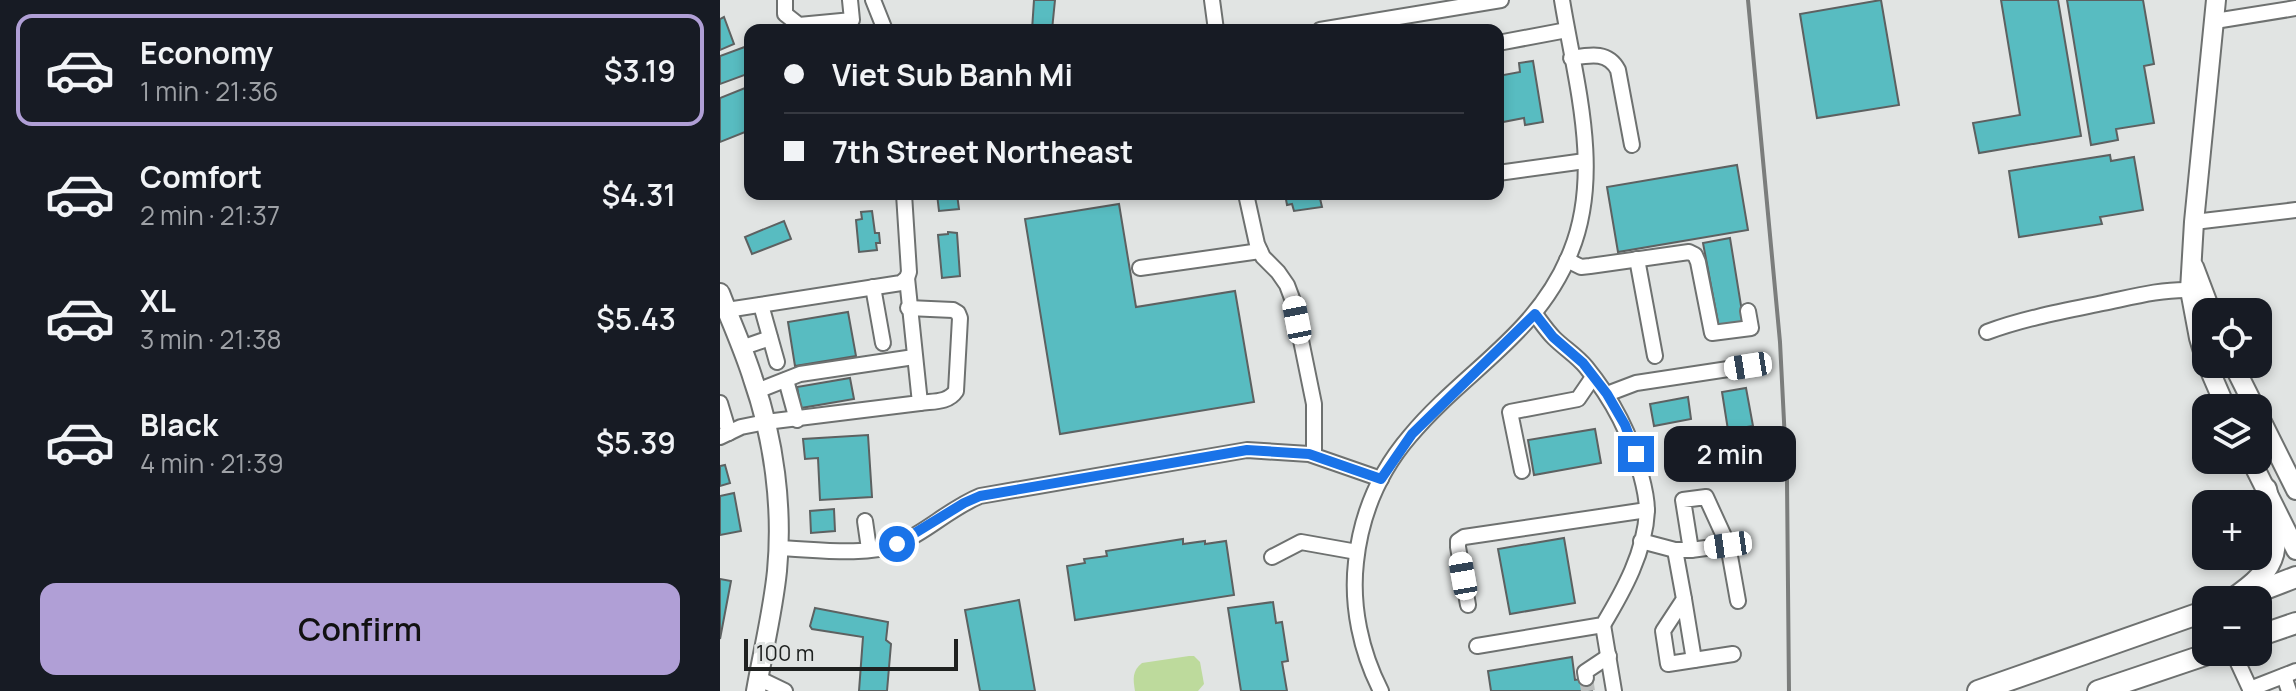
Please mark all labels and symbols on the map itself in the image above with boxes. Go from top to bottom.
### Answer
car [1281,294,1313,346]
car [1722,350,1774,382]
callout: 2 min [1664,426,1796,482]
route end [1618,436,1654,472]
route start [879,526,915,562]
car [1703,530,1753,560]
car [1447,550,1479,602]
scale bar [744,635,958,671]

